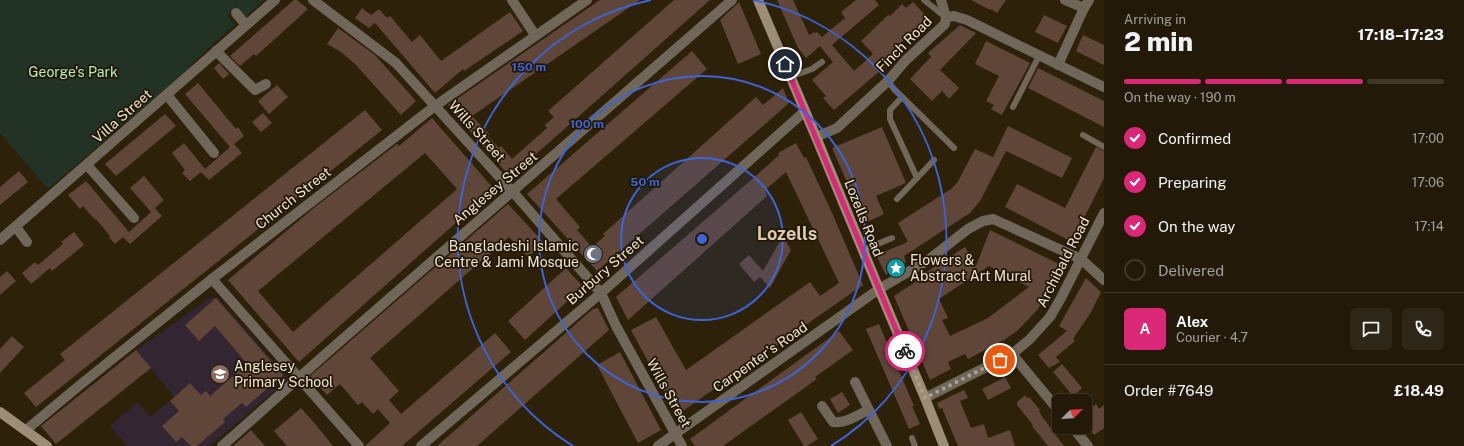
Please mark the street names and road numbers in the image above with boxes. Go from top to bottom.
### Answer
street label: Finch Road [873,13,935,75]
street label: Villa Street [89,86,155,146]
street label: Wills Street [446,97,508,165]
street label: Anglesey Street [450,148,540,228]
street label: Church Street [252,164,334,232]
street label: Lozells Road [841,177,887,259]
street label: Archibald Road [1033,214,1093,310]
street label: Burbury Street [563,232,647,308]
street label: Carpenter's Road [710,318,810,396]
street label: Wills Street [644,356,694,430]

